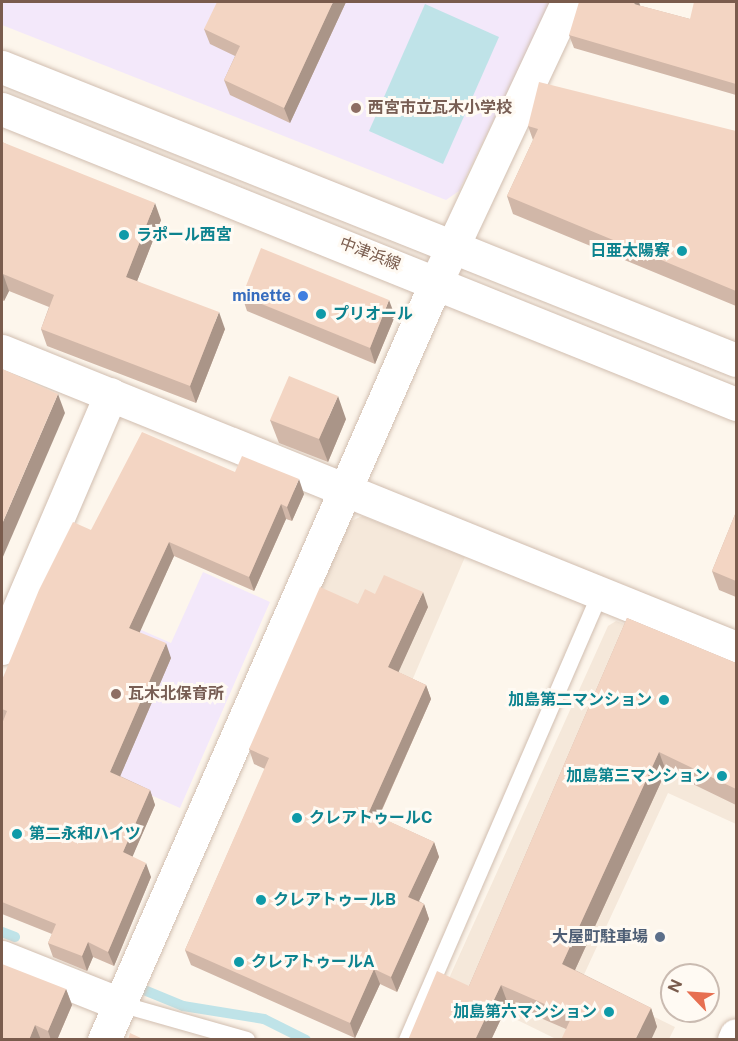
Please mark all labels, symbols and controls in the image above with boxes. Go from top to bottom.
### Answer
place label: 西宮市立瓦木小学校 [368,98,512,118]
marker: 西宮市立瓦木小学校 [349,101,363,115]
place label: ラポール西宮 [136,225,232,245]
marker: ラポール西宮 [117,228,131,242]
street label: 中津浜線 [337,234,403,274]
place label: 日亜太陽寮 [590,241,670,261]
marker: 日亜太陽寮 [675,244,689,258]
place label: minette [232,286,291,306]
marker: minette [296,289,310,303]
place label: プリオール [333,304,413,324]
marker: プリオール [314,307,328,321]
place label: 瓦木北保育所 [128,684,224,704]
marker: 瓦木北保育所 [109,687,123,701]
place label: 加島第二マンション [508,690,652,710]
marker: 加島第二マンション [657,693,671,707]
place label: 加島第三マンション [566,766,710,786]
marker: 加島第三マンション [715,769,729,783]
place label: クレアトゥールC [309,808,432,828]
marker: クレアトゥールC [290,811,304,825]
place label: 第二永和ハイツ [29,824,141,844]
marker: 第二永和ハイツ [10,827,24,841]
place label: クレアトゥールB [273,890,396,910]
marker: クレアトゥールB [254,893,268,907]
place label: 大屋町駐車場 [552,927,648,947]
marker: 大屋町駐車場 [653,930,667,944]
place label: クレアトゥールA [251,952,375,972]
marker: クレアトゥールA [232,955,246,969]
north arrow [660,963,720,1023]
text: N [664,976,686,996]
place label: 加島第六マンション [453,1002,597,1022]
marker: 加島第六マンション [602,1005,616,1019]

